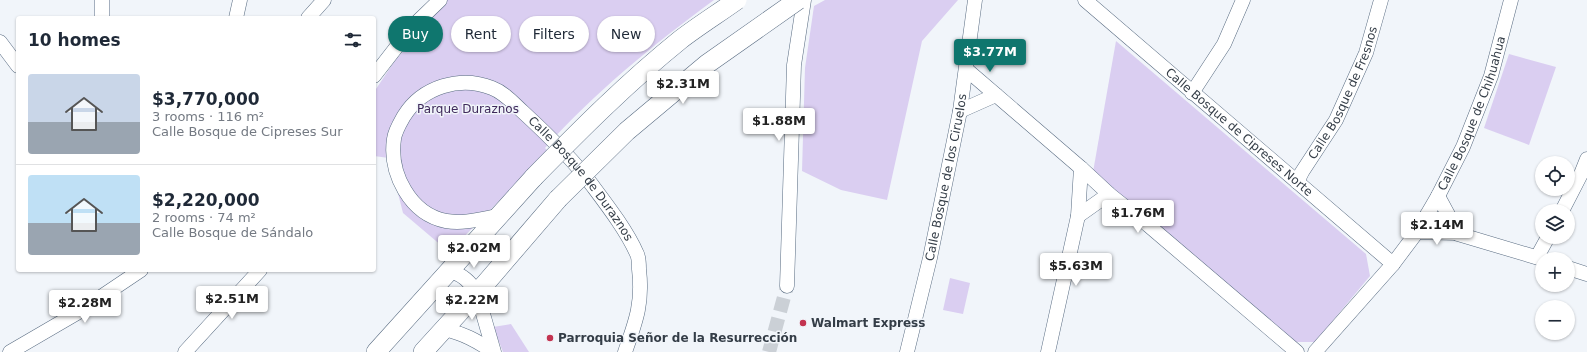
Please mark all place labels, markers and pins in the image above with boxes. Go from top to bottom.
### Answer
pin: $3.77M [957,39,1023,73]
pin: $2.31M [650,71,716,105]
pin: $1.88M [746,108,812,142]
pin: $1.76M [1105,200,1171,234]
pin: $2.14M [1404,212,1470,246]
pin: $2.02M [441,235,507,269]
pin: $5.63M [1043,253,1109,287]
pin: $2.51M [199,286,265,320]
pin: $2.22M [439,287,505,321]
pin: $2.28M [52,290,118,324]
place label: Walmart Express [811,316,925,330]
marker: Walmart Express [798,318,808,328]
place label: Parroquia Señor de la Resurrección [558,331,797,345]
marker: Parroquia Señor de la Resurrección [545,333,555,343]

